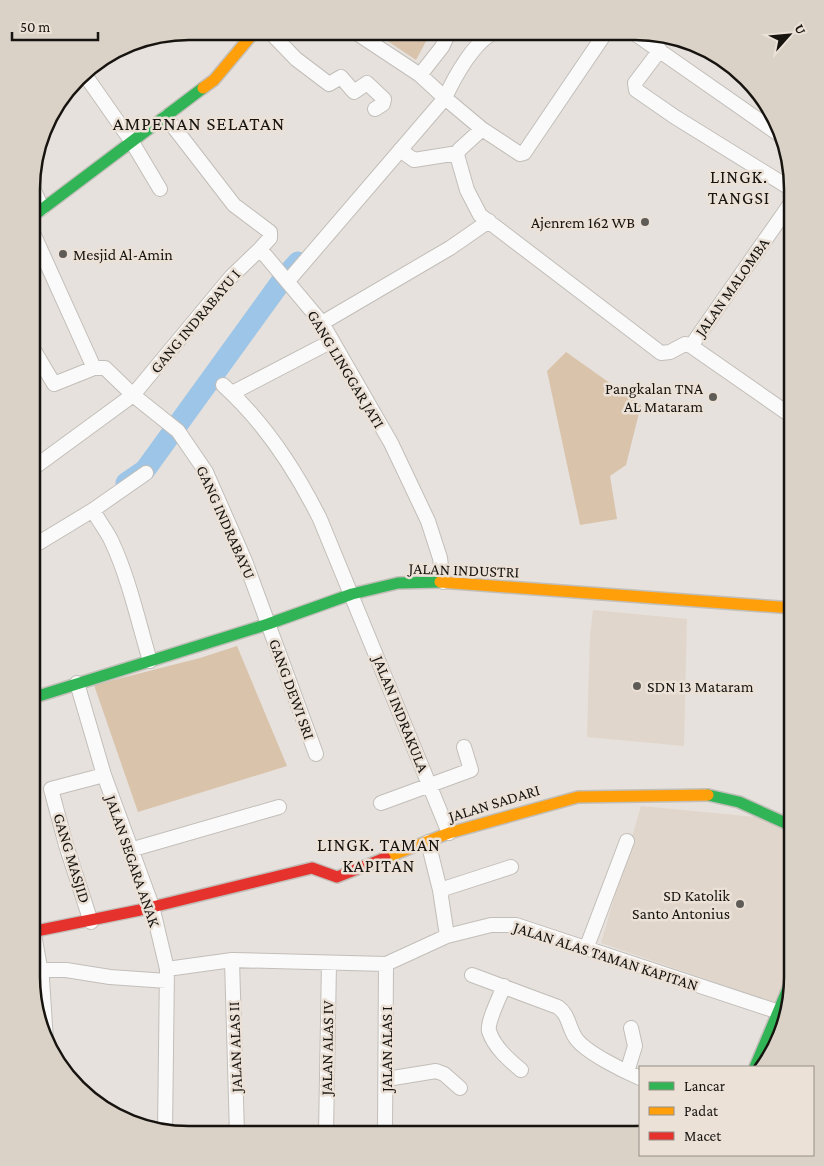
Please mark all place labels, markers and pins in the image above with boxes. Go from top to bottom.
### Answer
place label: Ajenrem 162 WB [531,214,635,232]
marker: Ajenrem 162 WB [639,216,651,228]
place label: Mesjid Al-Amin [73,246,173,264]
marker: Mesjid Al-Amin [57,248,69,260]
place label: Pangkalan TNA AL Mataram [605,380,704,415]
marker: Pangkalan TNA AL Mataram [707,391,719,403]
place label: SDN 13 Mataram [647,678,754,695]
marker: SDN 13 Mataram [631,680,643,692]
place label: SD Katolik Santo Antonius [632,887,730,922]
marker: SD Katolik Santo Antonius [734,898,746,910]

